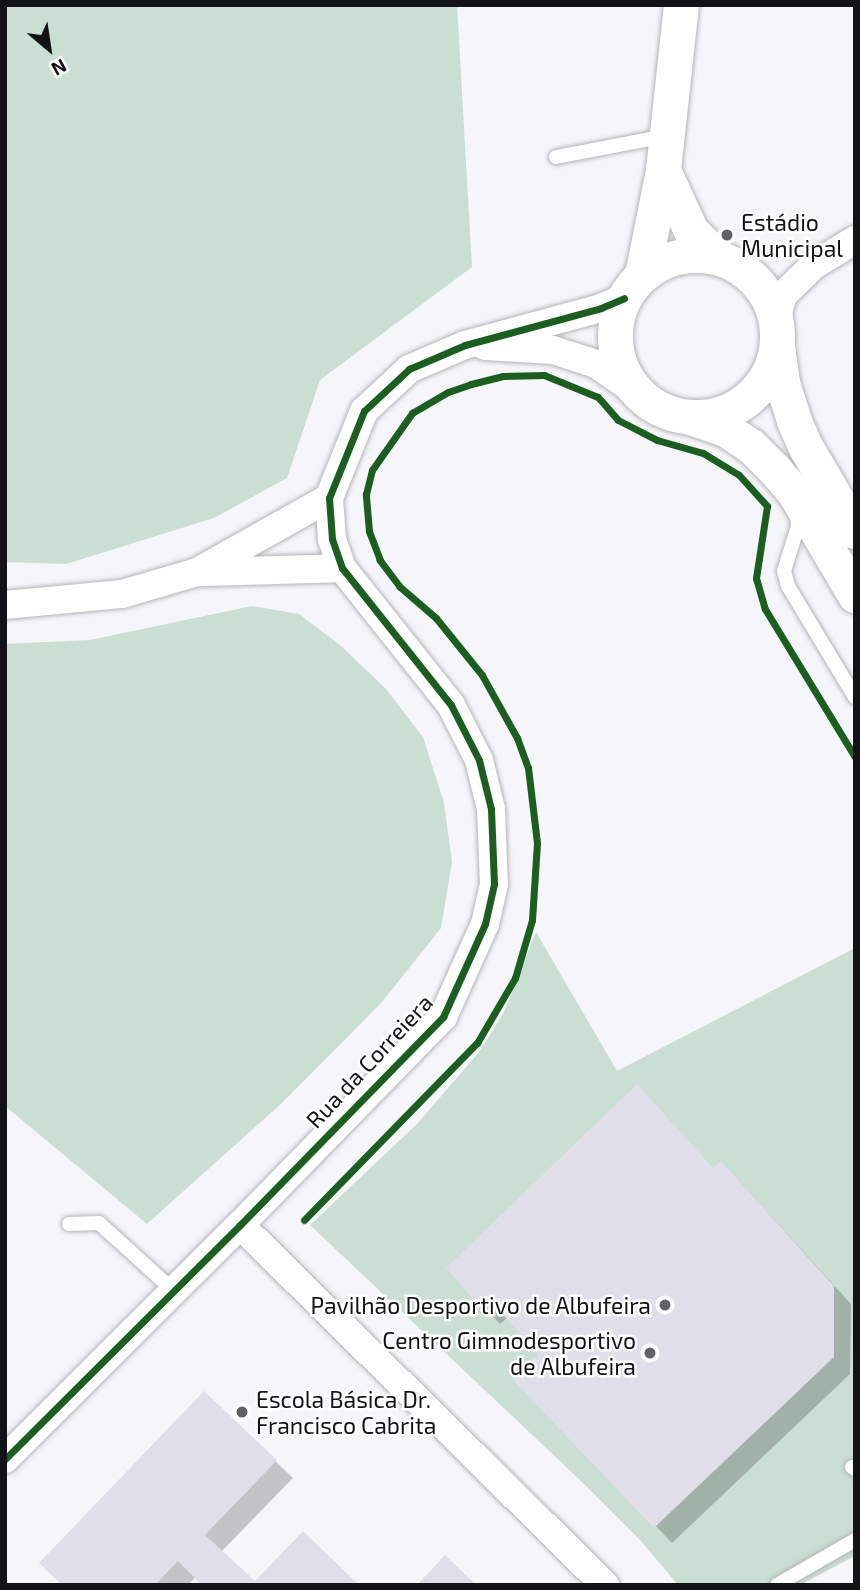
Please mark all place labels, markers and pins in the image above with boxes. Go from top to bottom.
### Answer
place label: Estádio Municipal [741,208,843,262]
marker: Estádio Municipal [719,227,735,243]
place label: Pavilhão Desportivo de Albufeira [310,1291,651,1319]
marker: Pavilhão Desportivo de Albufeira [657,1297,673,1313]
place label: Centro Gimnodesportivo de Albufeira [382,1326,636,1380]
marker: Centro Gimnodesportivo de Albufeira [642,1345,658,1361]
place label: Escola Básica Dr. Francisco Cabrita [256,1385,436,1439]
marker: Escola Básica Dr. Francisco Cabrita [234,1404,250,1420]

